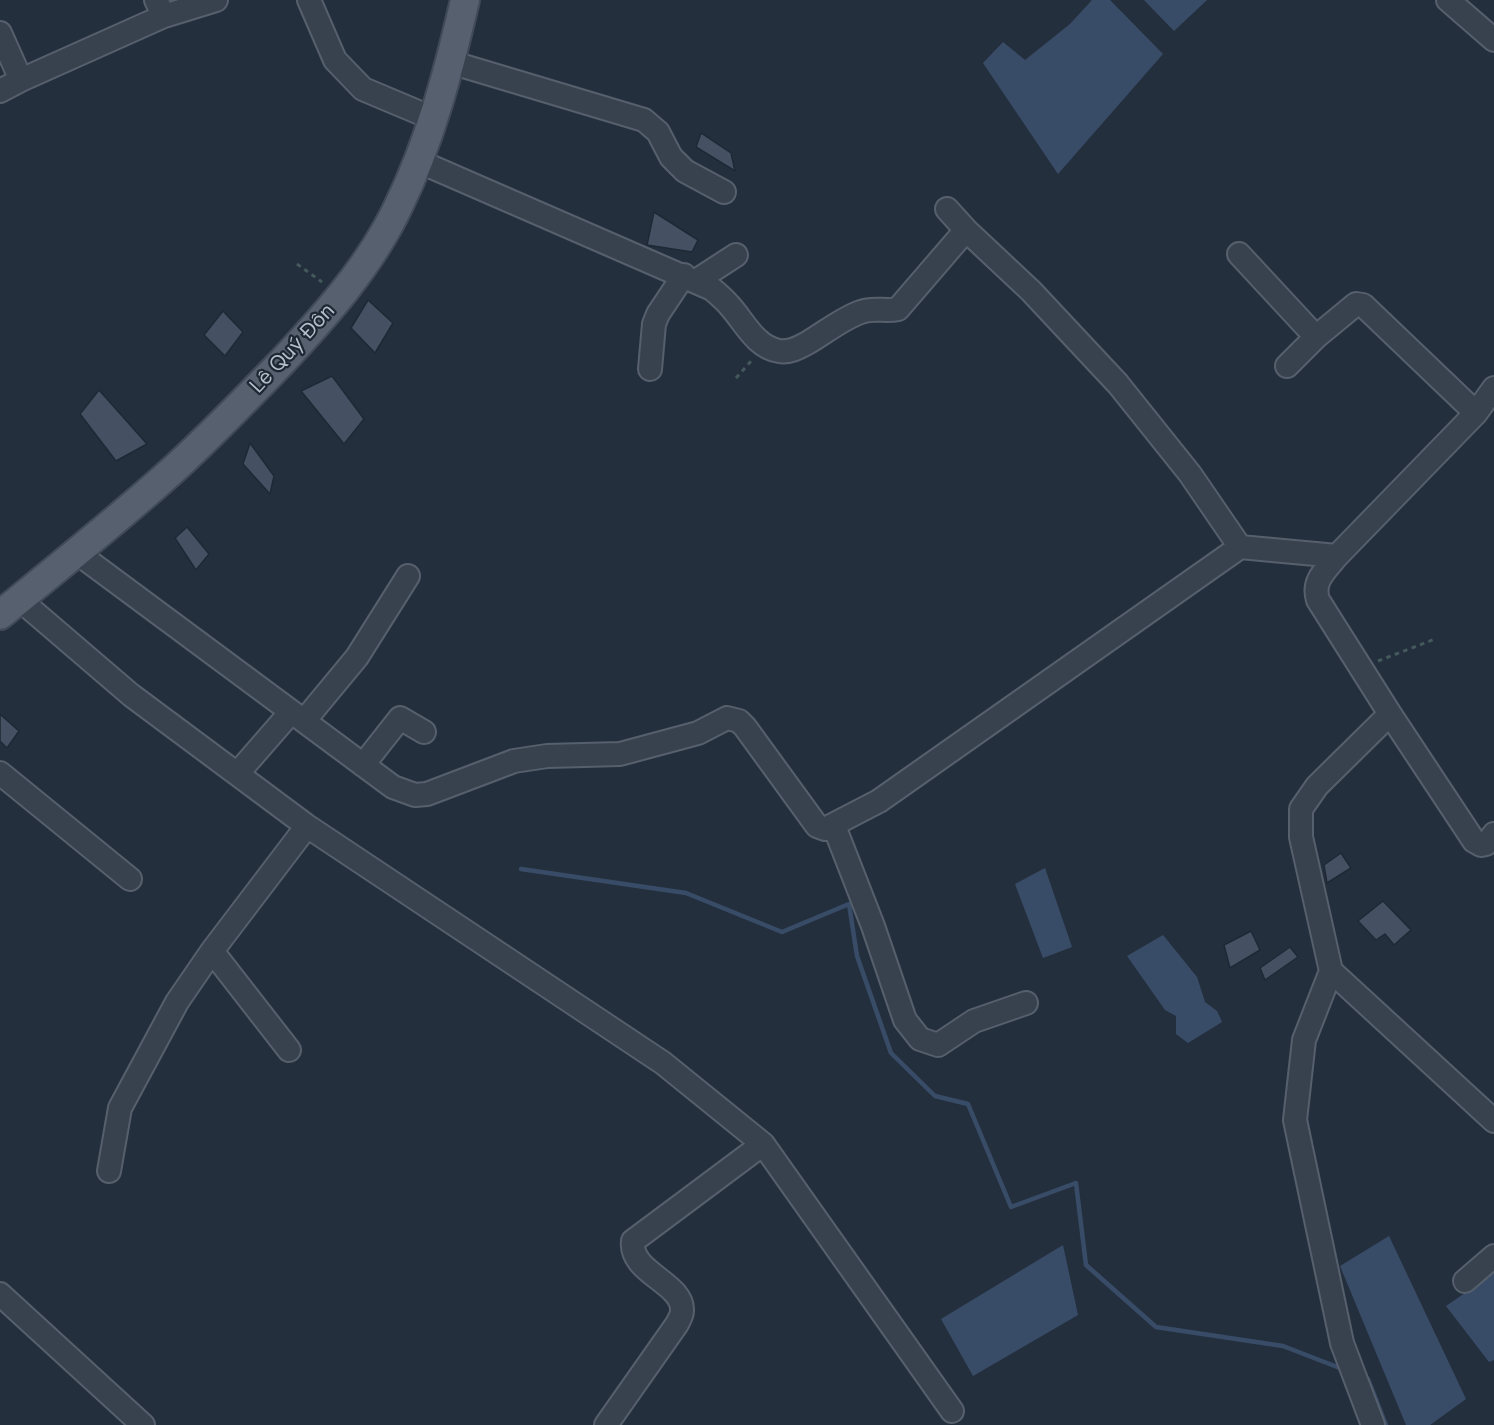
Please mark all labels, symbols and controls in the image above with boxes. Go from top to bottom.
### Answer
street label: Lê Quý Đôn [245,299,341,399]

